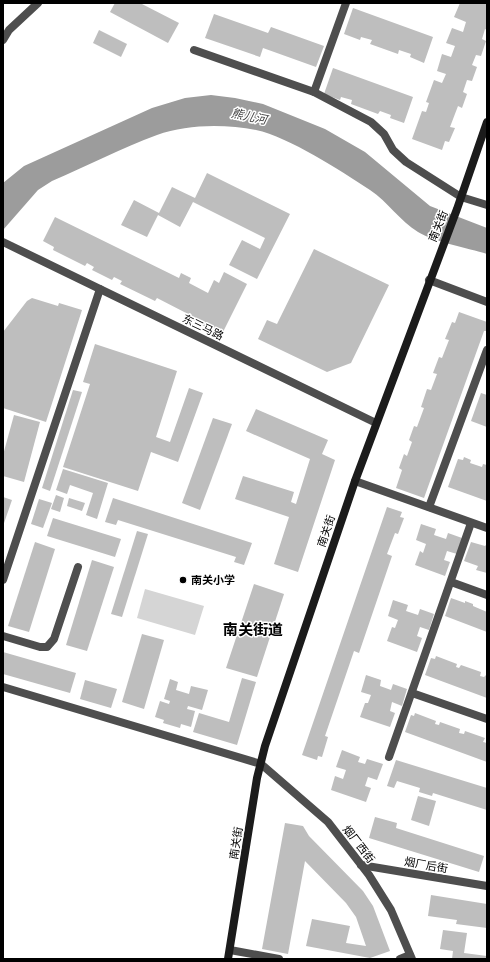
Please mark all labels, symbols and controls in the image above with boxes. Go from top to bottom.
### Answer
water label: 熊儿河 [230,105,270,127]
street label: 南关街 [425,208,451,244]
street label: 东三马路 [180,311,226,343]
street label: 南关街 [314,513,338,549]
place label: 南关小学 [191,573,235,587]
marker: 南关小学 [178,575,188,585]
district label: 南关街道 [223,620,283,639]
street label: 烟厂西街 [340,822,378,866]
street label: 南关街 [227,826,245,860]
street label: 烟厂后街 [403,854,449,876]

